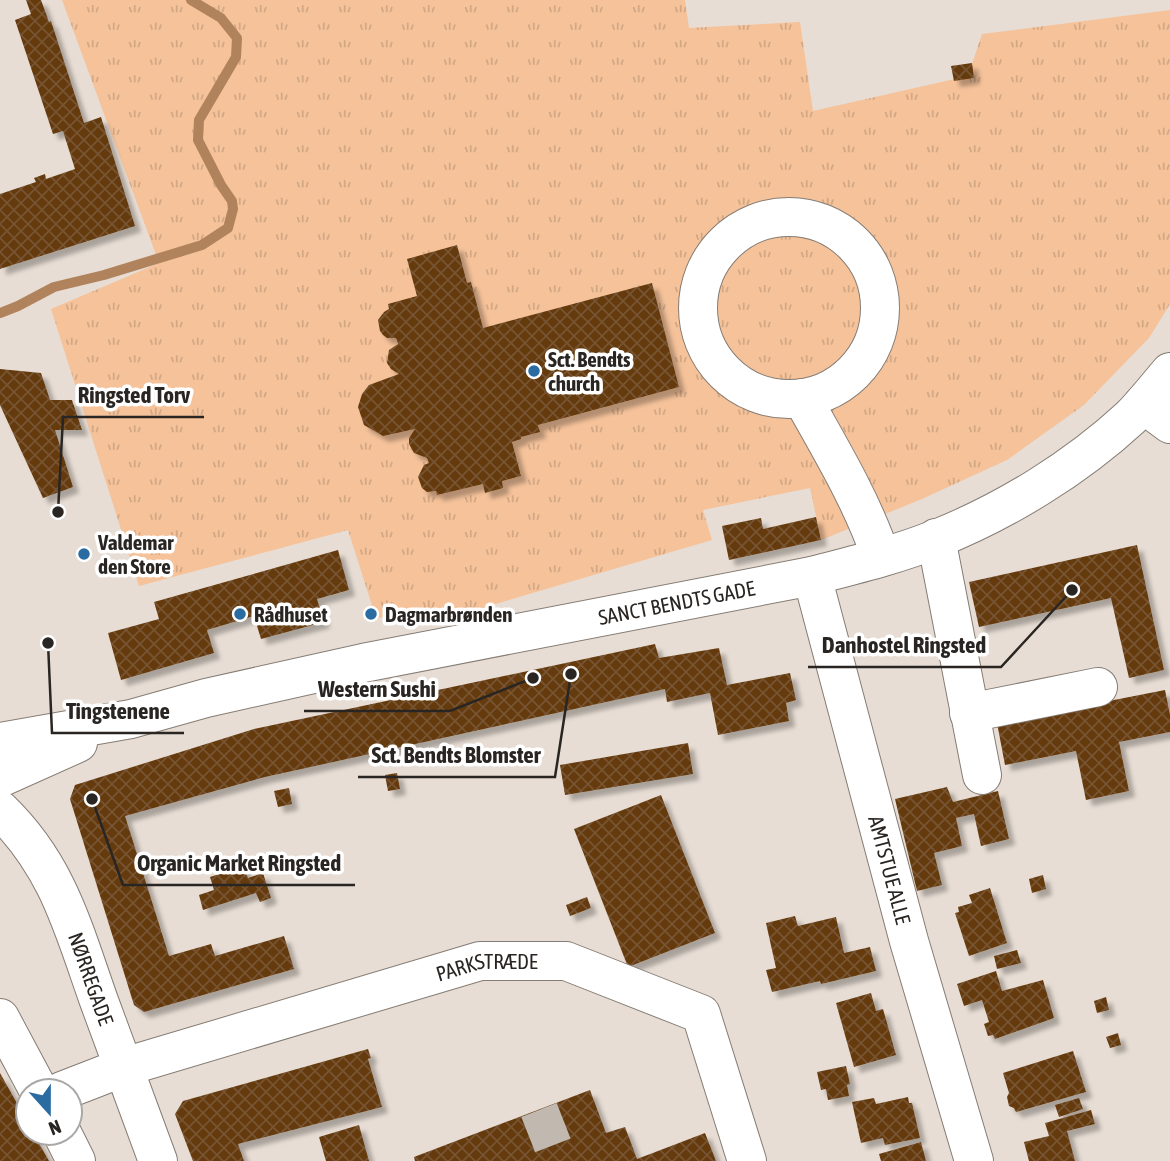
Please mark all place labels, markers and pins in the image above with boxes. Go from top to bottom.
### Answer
place label: Sct. Bendts church [548,347,631,395]
marker: Sct. Bendts church [526,363,542,379]
callout: Ringsted Torv [63,373,204,417]
place label: Valdemar den Store [97,530,174,578]
marker: Valdemar den Store [76,546,92,562]
place label: Rådhuset [254,602,328,626]
place label: Dagmarbrønden [385,602,513,626]
marker: Rådhuset [232,606,248,622]
marker: Dagmarbrønden [363,606,379,622]
callout: Danhostel Ringsted [808,623,1001,667]
callout: Western Sushi [304,667,450,711]
callout: Tingstenene [52,689,184,733]
callout: Sct. Bendts Blomster [358,733,555,777]
callout: Organic Market Ringsted [123,841,355,885]

